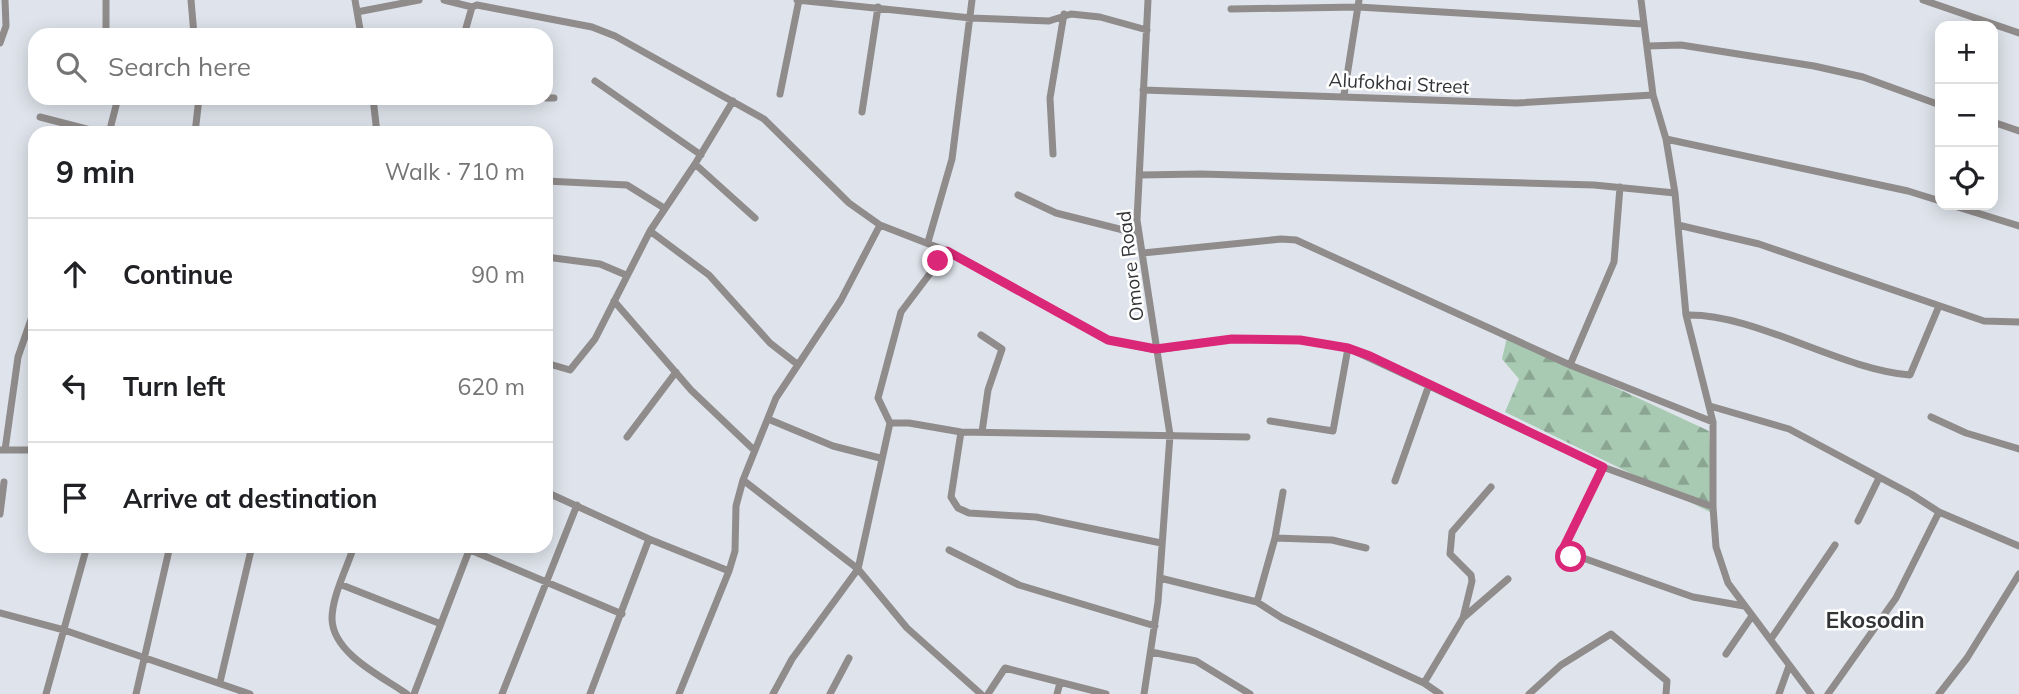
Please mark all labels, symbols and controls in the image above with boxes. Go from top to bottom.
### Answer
map controls [1935,21,1998,210]
button: + [1935,21,1998,84]
search box [28,28,553,105]
icon: search [52,48,90,86]
text: Search here [108,50,251,83]
street label: Alufokhai Street [1328,67,1470,99]
button: − [1935,84,1998,147]
button: locate [1935,147,1998,210]
text: 9 min [56,153,135,191]
text: Walk · 710 m [385,157,525,186]
street label: Omore Road [1111,210,1149,322]
route end [922,245,953,276]
icon: ahead [56,255,94,293]
text: Continue [123,258,233,291]
text: 90 m [471,260,525,289]
icon: left [56,367,94,405]
text: Turn left [123,370,225,403]
text: 620 m [457,372,525,401]
icon: arrive [56,479,94,517]
text: Arrive at destination [123,482,378,515]
route start [1555,541,1586,572]
district label: Ekosodin [1825,605,1925,634]

